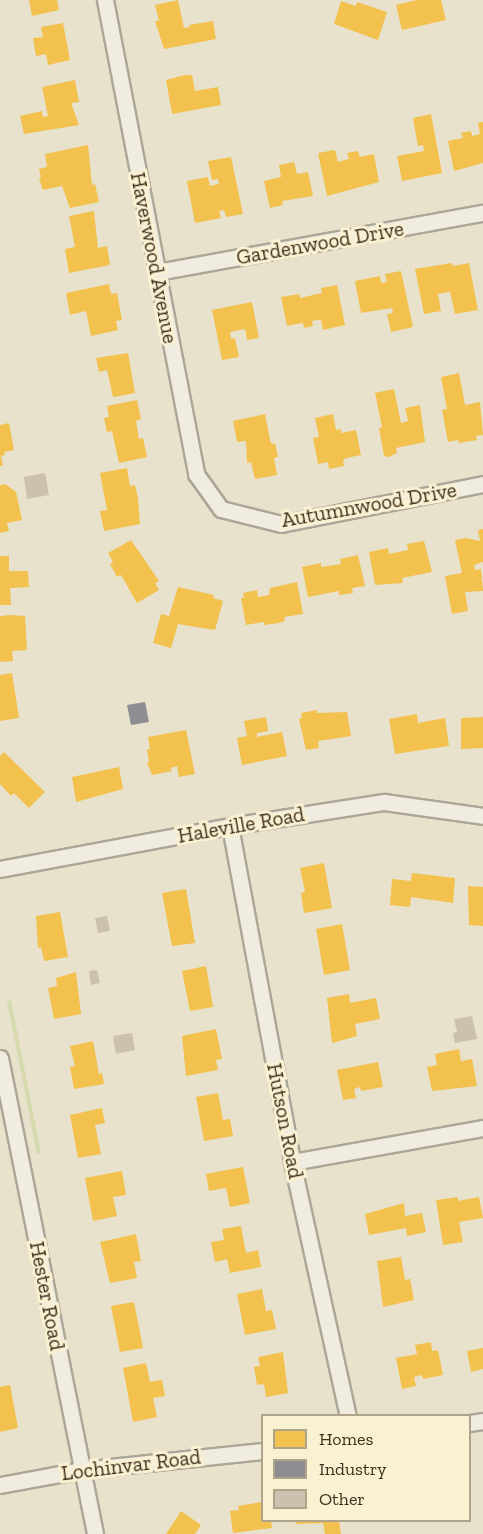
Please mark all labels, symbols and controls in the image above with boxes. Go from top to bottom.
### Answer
street label: Haverwood Avenue [125,170,183,346]
street label: Gardenwood Drive [234,216,406,270]
street label: Autumnwood Drive [279,477,459,533]
street label: Haleville Road [176,801,306,849]
street label: Hutson Road [261,1061,309,1181]
street label: Hester Road [24,1239,70,1353]
legend [261,1414,471,1522]
text: Homes [319,1428,373,1450]
street label: Lochinvar Road [60,1444,202,1486]
text: Industry [319,1458,386,1480]
text: Other [319,1488,365,1510]

